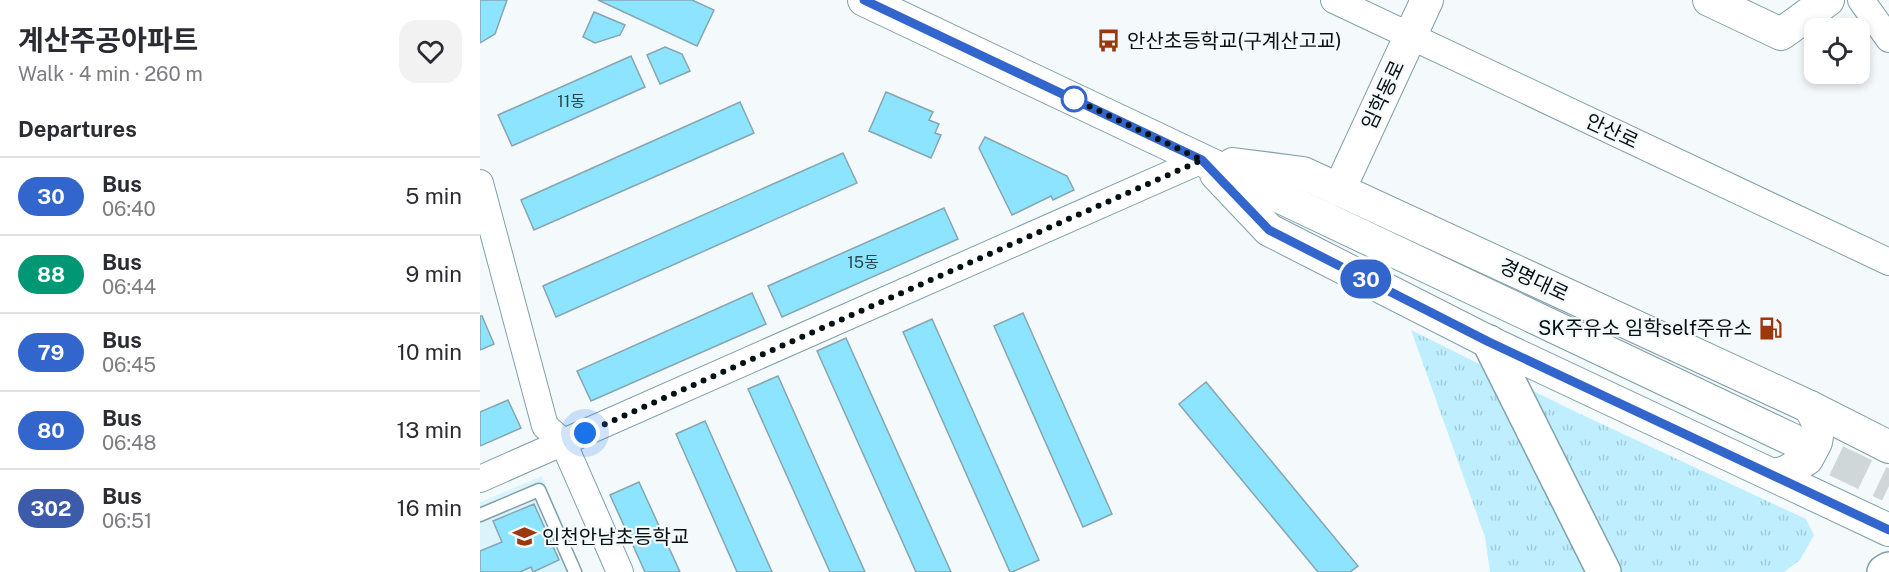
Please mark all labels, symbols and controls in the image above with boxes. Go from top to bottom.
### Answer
map controls [1804,18,1870,84]
button: locate [1804,18,1870,84]
button: heart [399,20,462,83]
text: 계산주공아파트 [18,23,198,56]
bus stop icon: 안산초등학교(구계산고교) [1096,28,1122,54]
place label: 안산초등학교(구계산고교) [1127,29,1342,53]
street label: 임학동로 [1357,57,1409,133]
text: Walk · 4 min · 260 m [18,62,203,86]
unlabelled marker [1061,86,1087,112]
house number: 11동 [557,92,585,111]
street label: 안산로 [1582,108,1642,154]
text: Departures [18,116,137,142]
text: Bus [102,171,142,197]
text: 5 min [405,183,462,209]
text: 30 [37,184,65,209]
text: 06:40 [102,197,156,221]
text: Bus [102,249,142,275]
house number: 15동 [847,253,879,272]
street label: 경명대로 [1496,254,1572,306]
line badge: 30 [1339,260,1393,298]
text: 9 min [406,261,462,287]
text: 88 [37,262,65,287]
text: 30 [1352,267,1380,292]
text: 06:44 [102,275,156,299]
fuel station icon: SK주유소 임학self주유소 [1757,315,1783,341]
place label: SK주유소 임학self주유소 [1538,316,1752,340]
text: Bus [102,327,142,353]
text: 10 min [397,339,462,365]
text: 79 [38,340,64,365]
text: 06:45 [102,353,156,377]
text: Bus [102,405,142,431]
text: 13 min [397,417,462,443]
text: 80 [37,418,65,443]
your location [570,418,600,448]
text: 06:48 [102,431,156,455]
text: Bus [102,483,142,509]
text: 16 min [397,495,462,521]
text: 302 [31,496,71,521]
text: 06:51 [102,509,152,533]
school or university icon: 인천안남초등학교 [511,524,537,550]
place label: 인천안남초등학교 [542,525,689,549]

